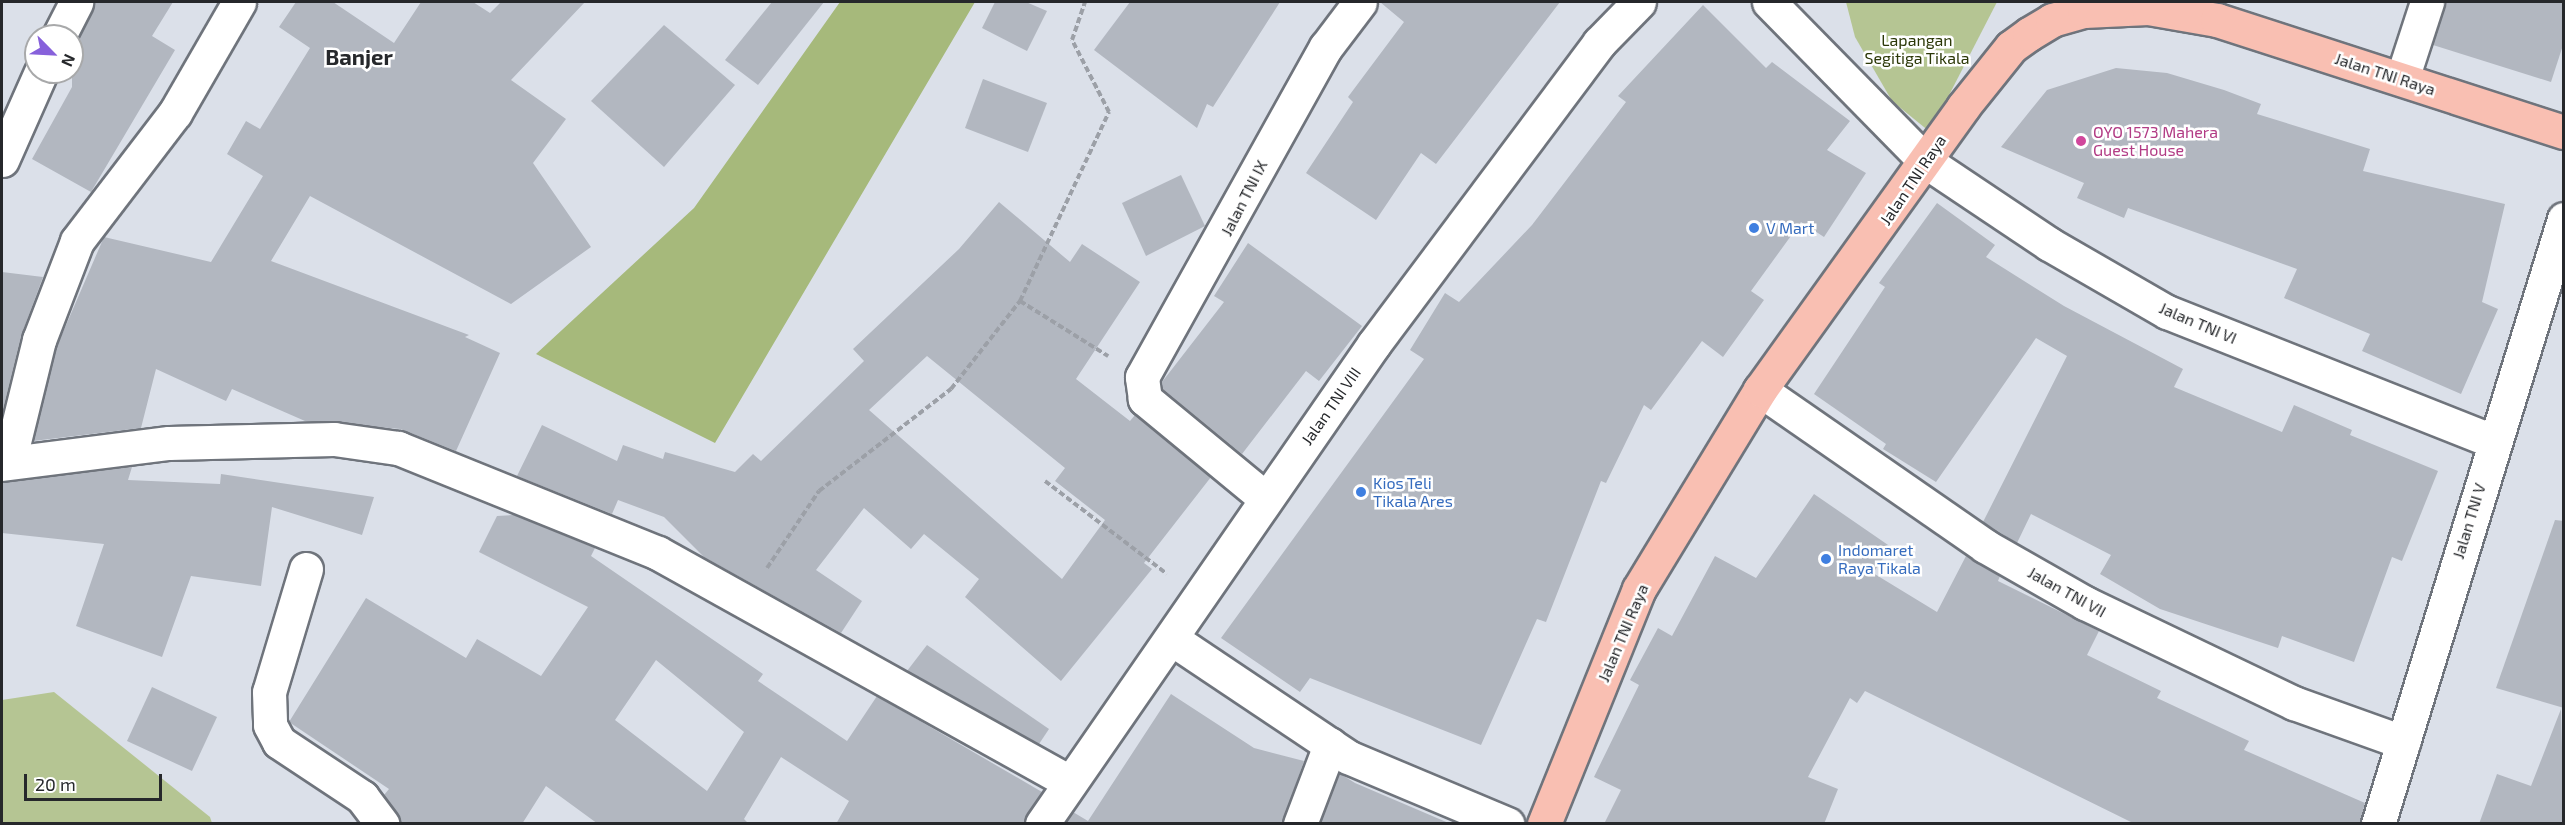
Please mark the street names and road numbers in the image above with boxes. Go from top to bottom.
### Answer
street label: Jalan TNI Raya [2332,49,2438,99]
street label: Jalan TNI Raya [1876,131,1950,229]
street label: Jalan TNI IX [1217,157,1271,239]
street label: Jalan TNI VI [2156,298,2240,348]
street label: Jalan TNI VIII [1297,363,1365,449]
street label: Jalan TNI V [2448,481,2490,561]
street label: Jalan TNI VII [2024,562,2110,622]
street label: Jalan TNI Raya [1594,581,1652,685]

